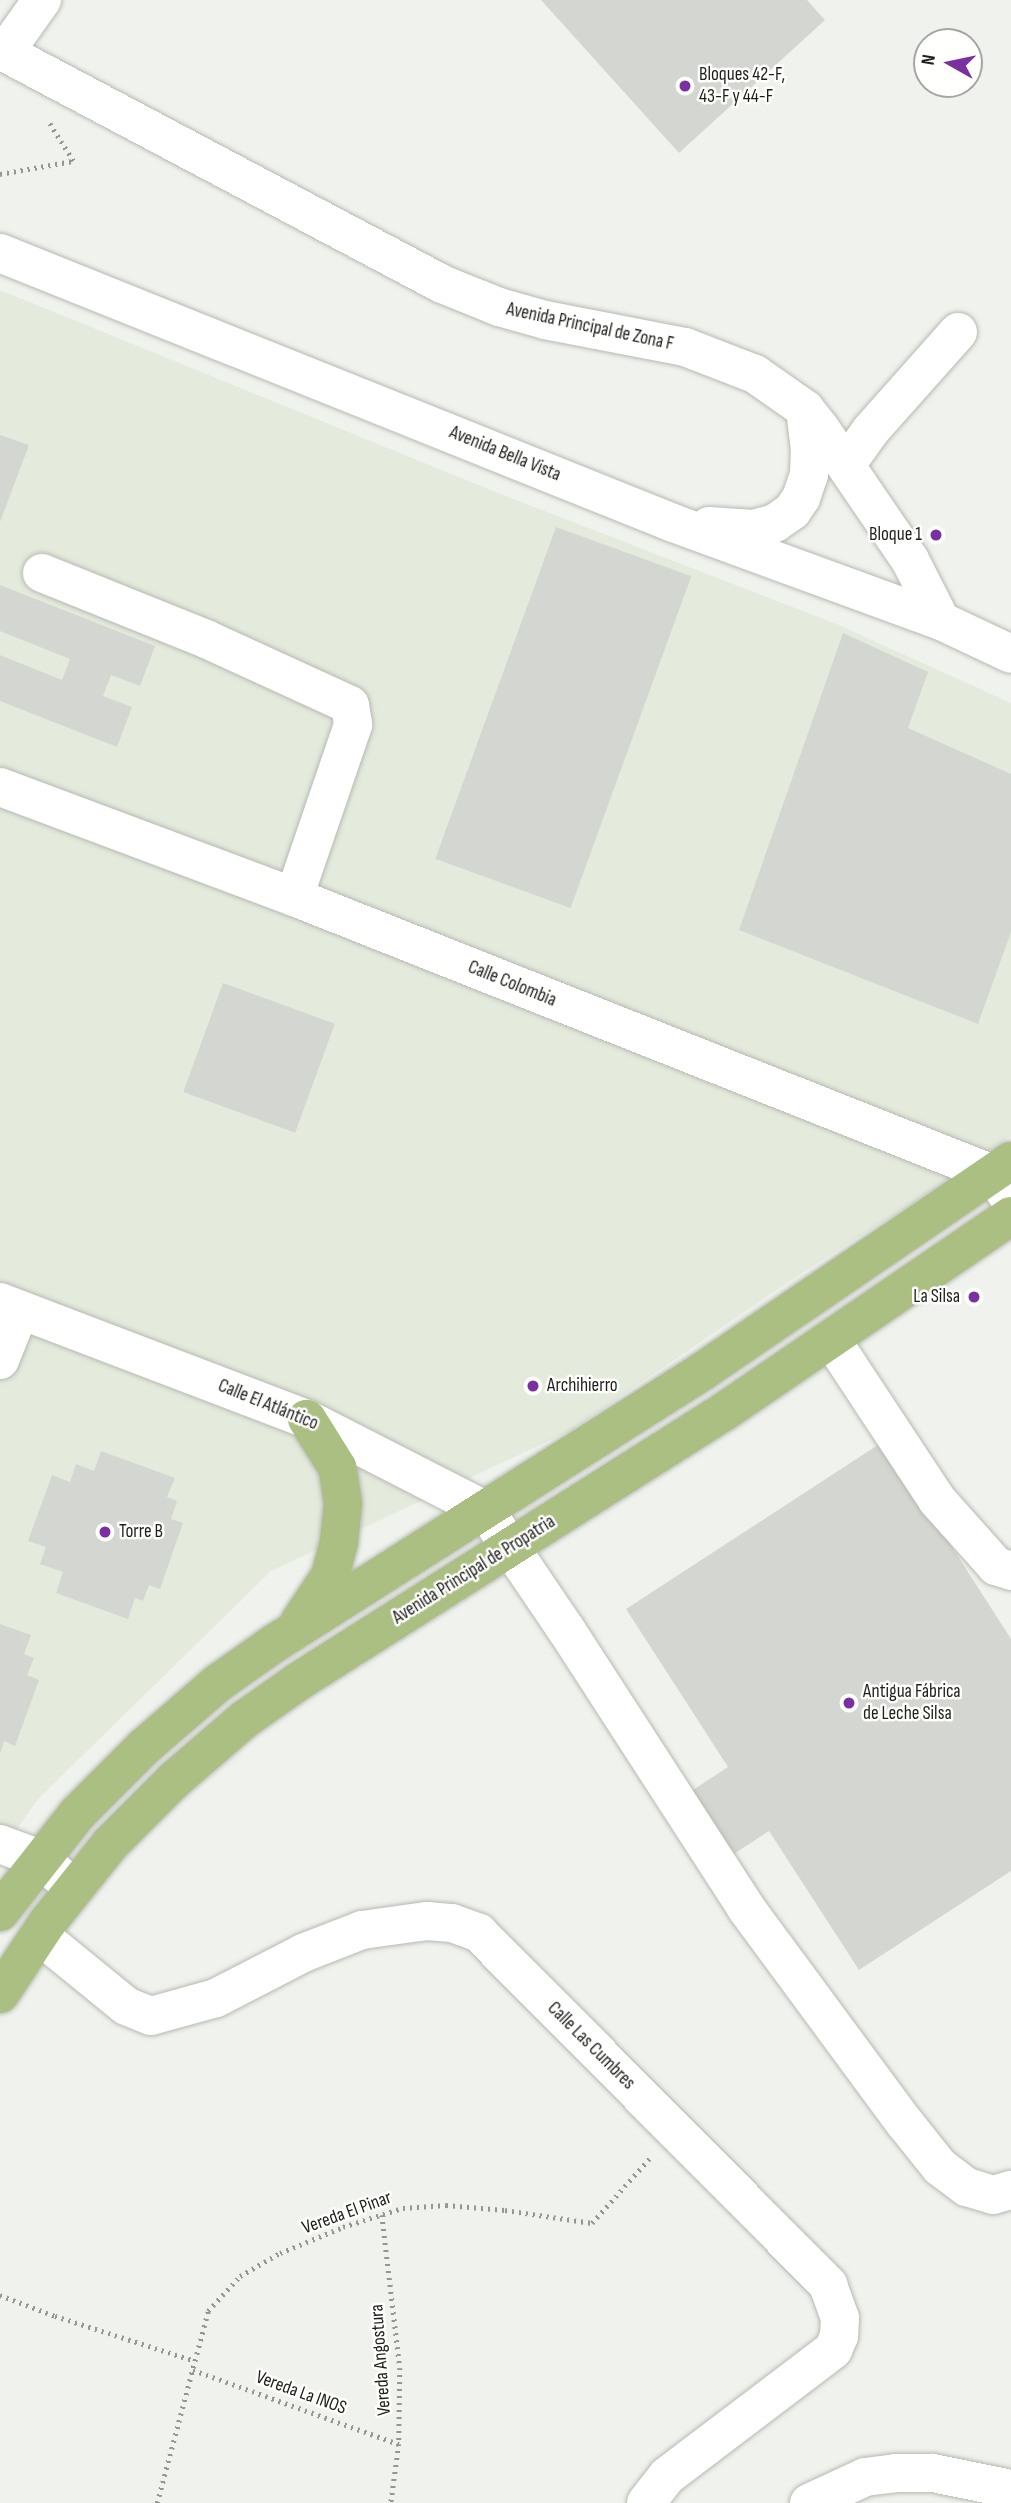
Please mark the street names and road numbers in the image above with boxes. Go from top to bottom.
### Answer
street label: Avenida Principal de Zona F [504,298,676,356]
street label: Avenida Bella Vista [446,421,564,487]
street label: Calle Colombia [465,956,559,1012]
street label: Calle El Atlántico [215,1375,321,1435]
street label: Avenida Principal de Propatria [388,1511,560,1629]
street label: Calle Las Cumbres [542,1997,640,2095]
street label: Vereda El Pinar [299,2186,395,2240]
street label: Vereda Angostura [366,2303,396,2417]
street label: Vereda La INOS [253,2366,349,2420]

